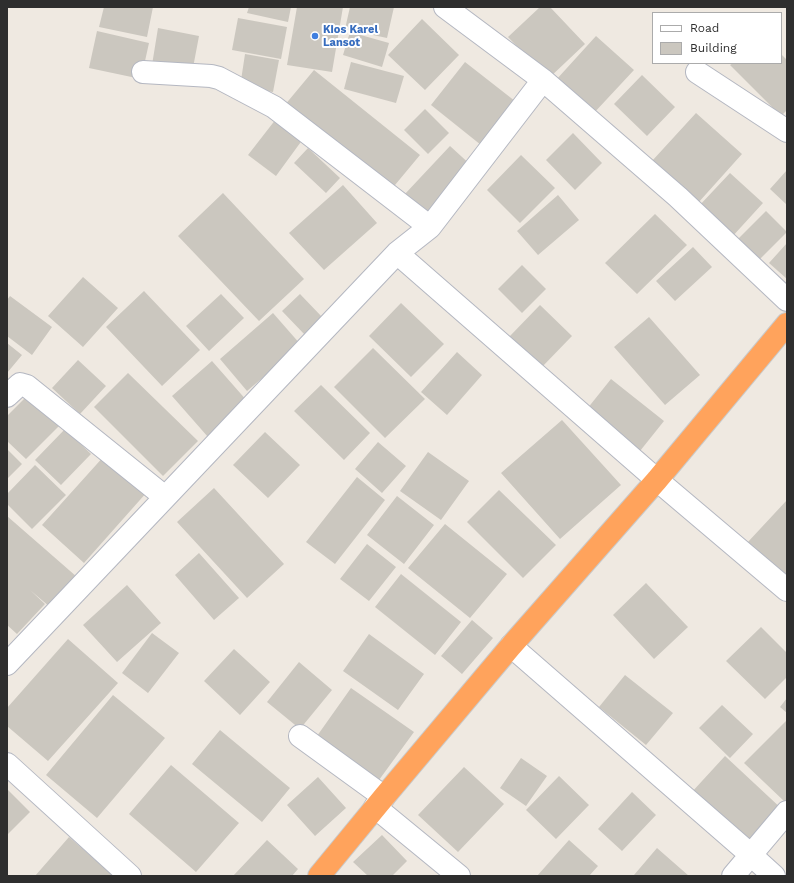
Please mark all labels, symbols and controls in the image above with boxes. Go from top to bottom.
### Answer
legend [652,12,782,64]
text: Road [690,21,719,35]
place label: Kios Karel Lansot [323,23,378,49]
marker: Kios Karel Lansot [310,31,320,41]
text: Building [690,41,737,55]

